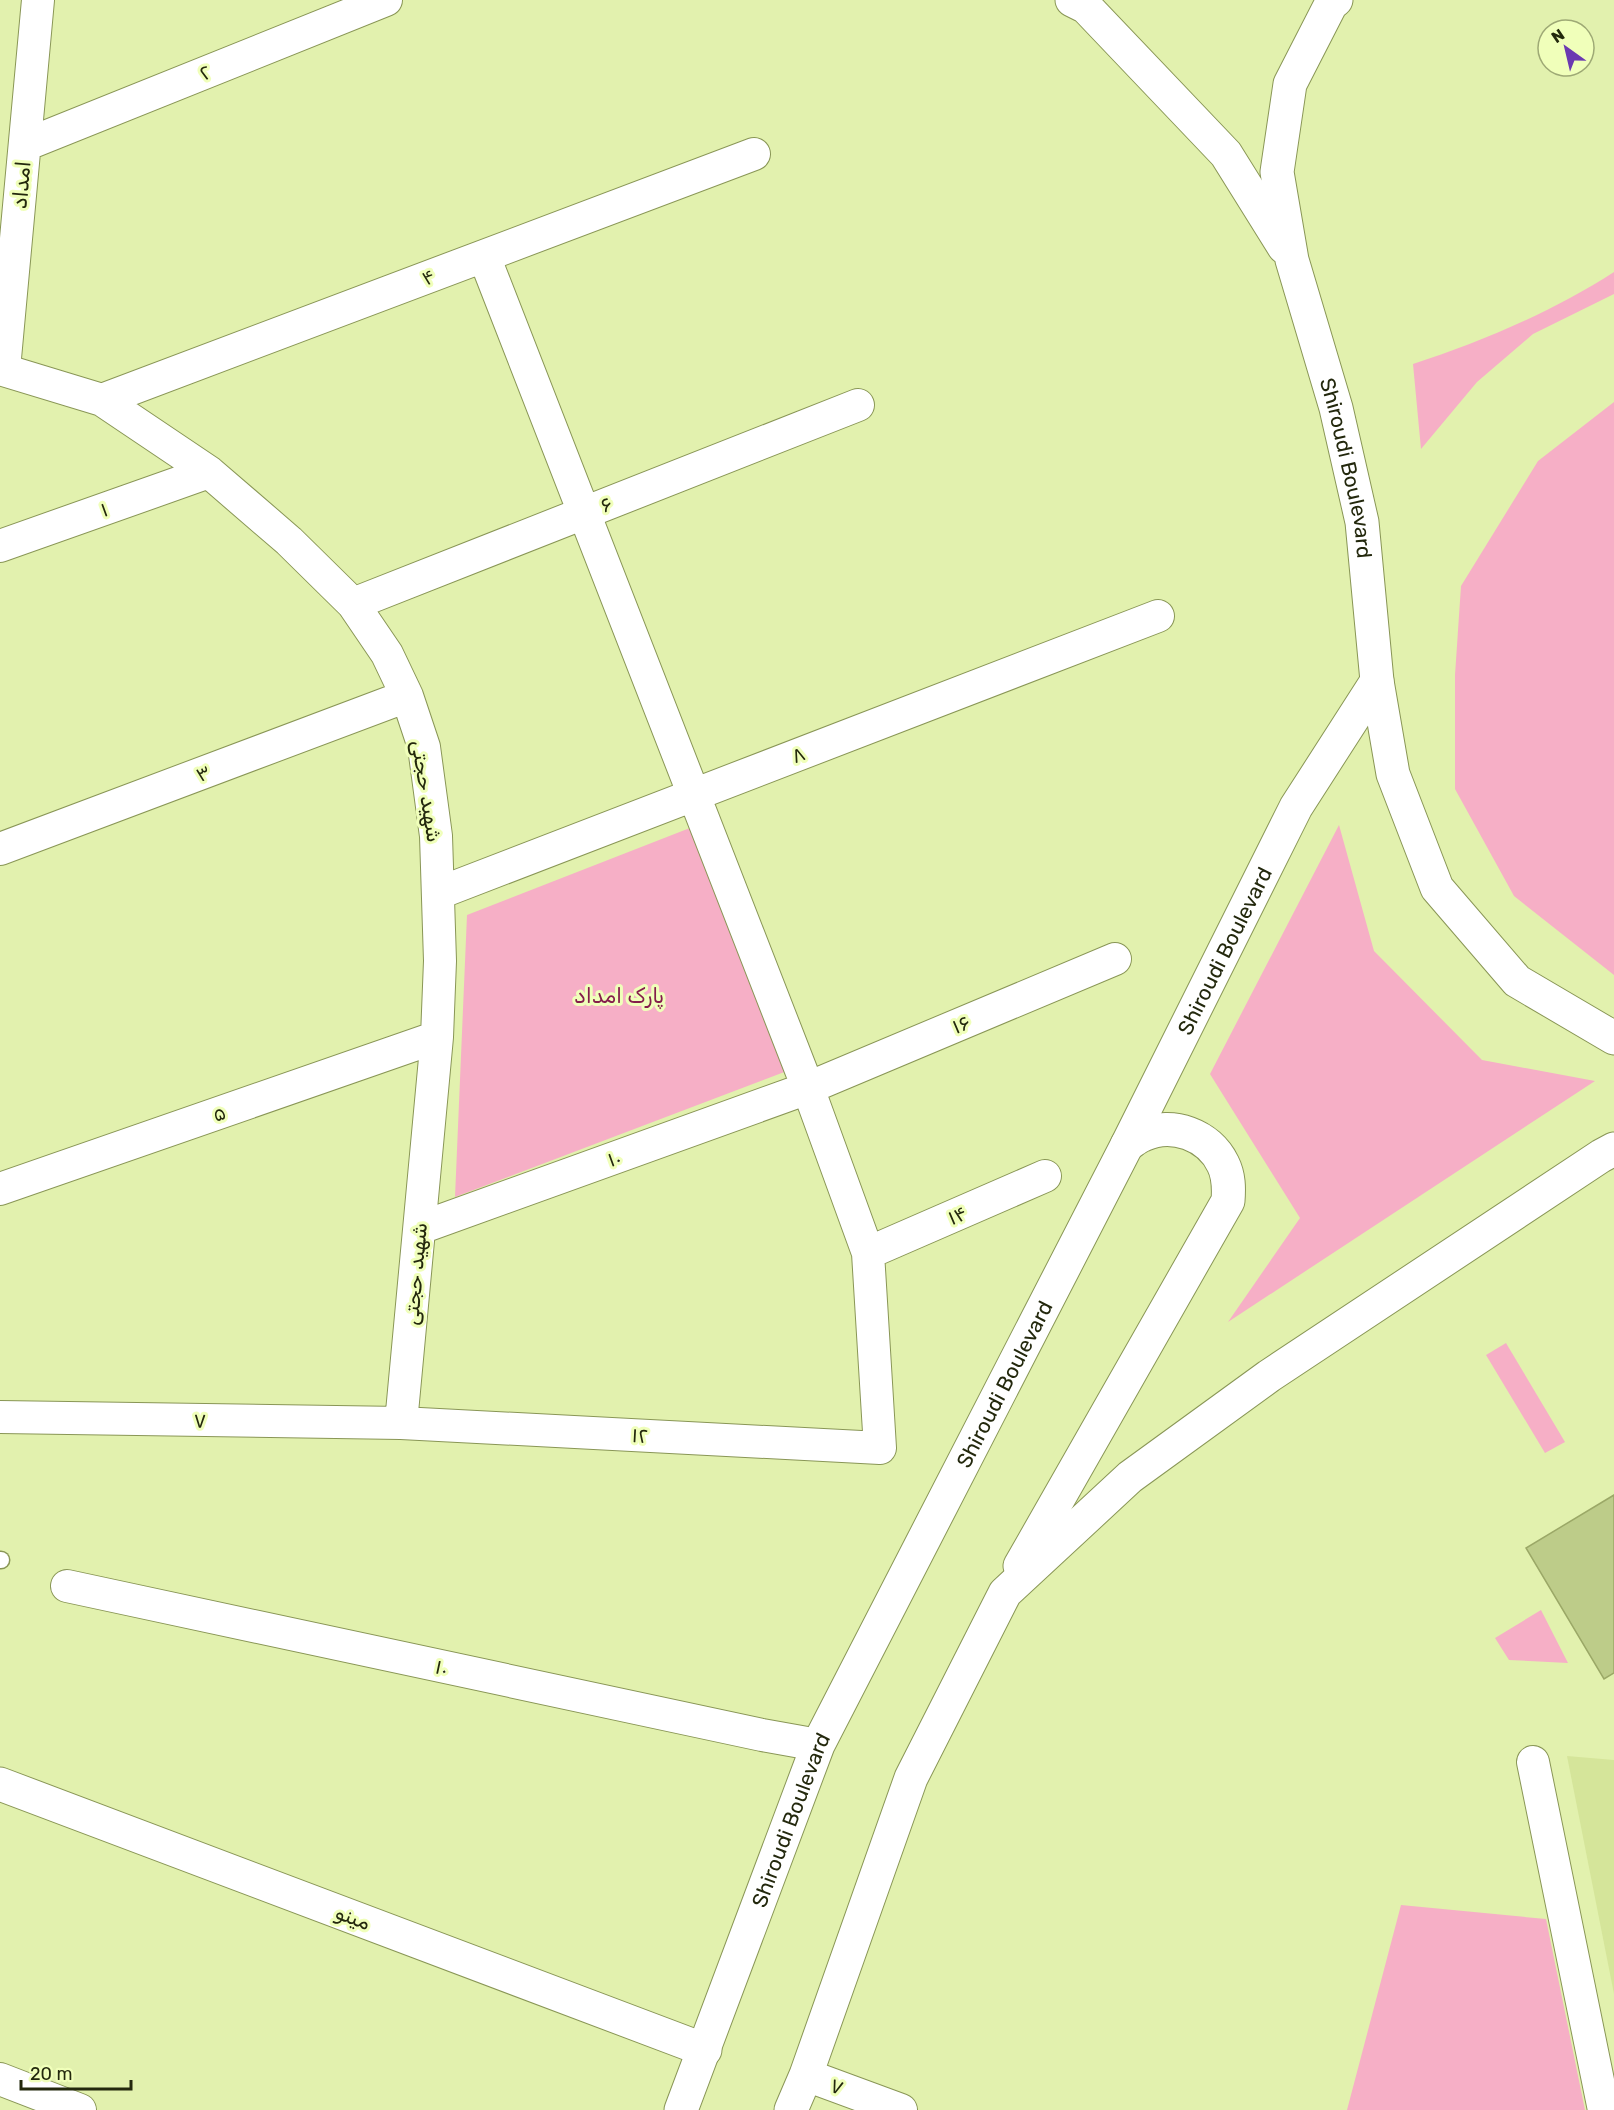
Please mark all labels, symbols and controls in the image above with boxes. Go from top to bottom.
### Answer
north arrow [1536,18,1596,78]
text: N [1548,25,1568,47]
street label: ۲ [196,58,214,86]
street label: امداد [6,160,36,210]
street label: ۴ [418,263,438,291]
street label: Shiroudi Boulevard [1315,375,1378,559]
street label: ۶ [596,490,616,518]
street label: ۱ [97,496,111,522]
street label: شهید حجتی [407,738,447,844]
street label: ۸ [787,740,809,768]
street label: ۳ [192,759,214,787]
street label: Shiroudi Boulevard [1172,863,1277,1039]
park label: پارک امداد [574,983,664,1010]
street label: ۱۶ [948,1009,974,1039]
street label: ۵ [209,1099,229,1127]
street label: ۱۰ [604,1144,624,1172]
street label: ۱۴ [944,1200,970,1230]
street label: شهید حجتی [398,1222,432,1326]
street label: Shiroudi Boulevard [951,1296,1057,1472]
street label: ۷ [193,1407,207,1433]
street label: ۱۲ [631,1422,649,1448]
street label: ۱۰ [433,1653,451,1681]
street label: Shiroudi Boulevard [746,1728,835,1911]
street label: مینو [332,1899,374,1935]
scale bar [21,2053,130,2091]
text: 20 m [30,2063,72,2085]
street label: ۷ [826,2072,848,2100]

